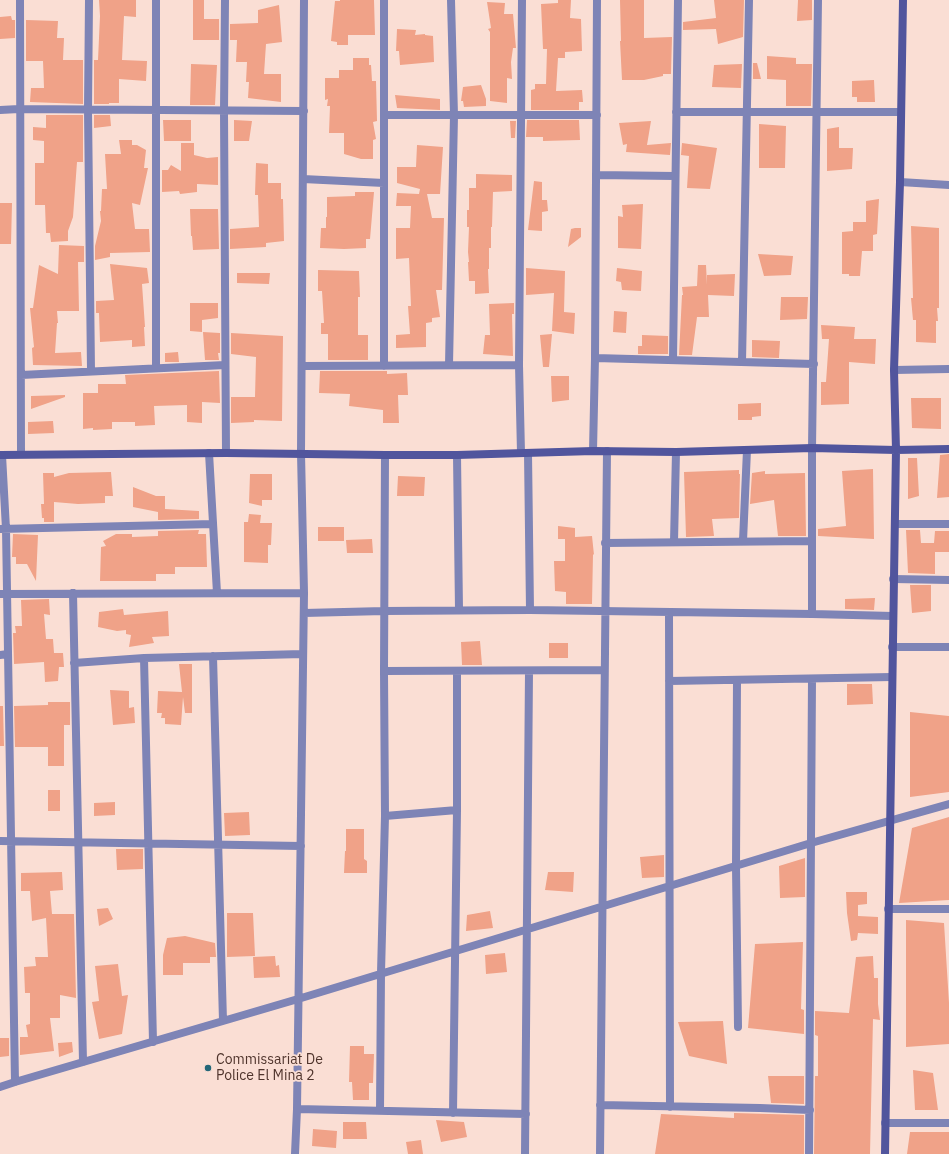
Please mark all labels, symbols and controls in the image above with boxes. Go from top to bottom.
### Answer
place label: Commissariat De Police El Mina 2 [216,1052,323,1084]
marker: Commissariat De Police El Mina 2 [203,1063,213,1073]

